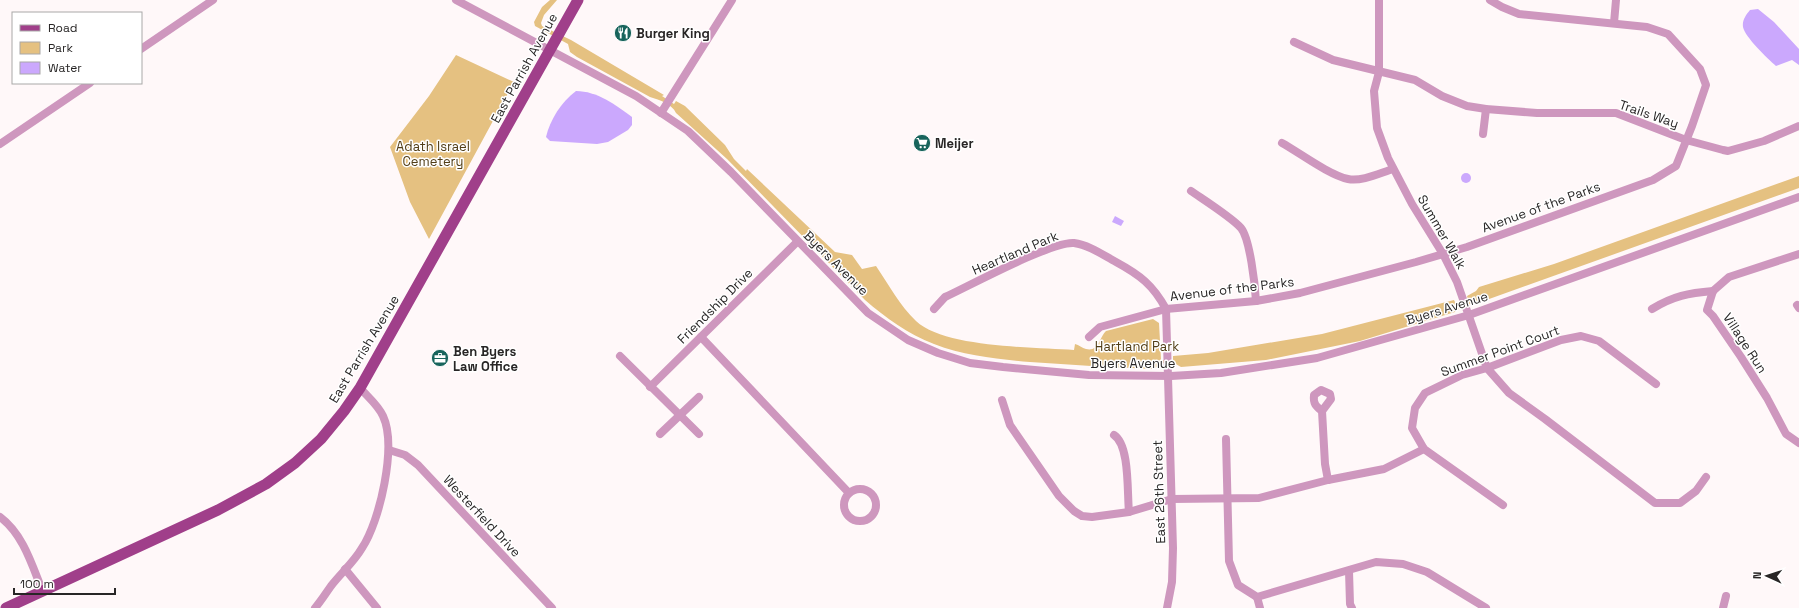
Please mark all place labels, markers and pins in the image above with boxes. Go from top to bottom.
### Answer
restaurant icon: Burger King [613,23,633,43]
place label: Burger King [636,25,710,42]
supermarket icon: Meijer [912,133,932,153]
place label: Meijer [935,135,974,152]
place label: Ben Byers Law Office [453,343,518,375]
office icon: Ben Byers Law Office [430,348,450,368]

